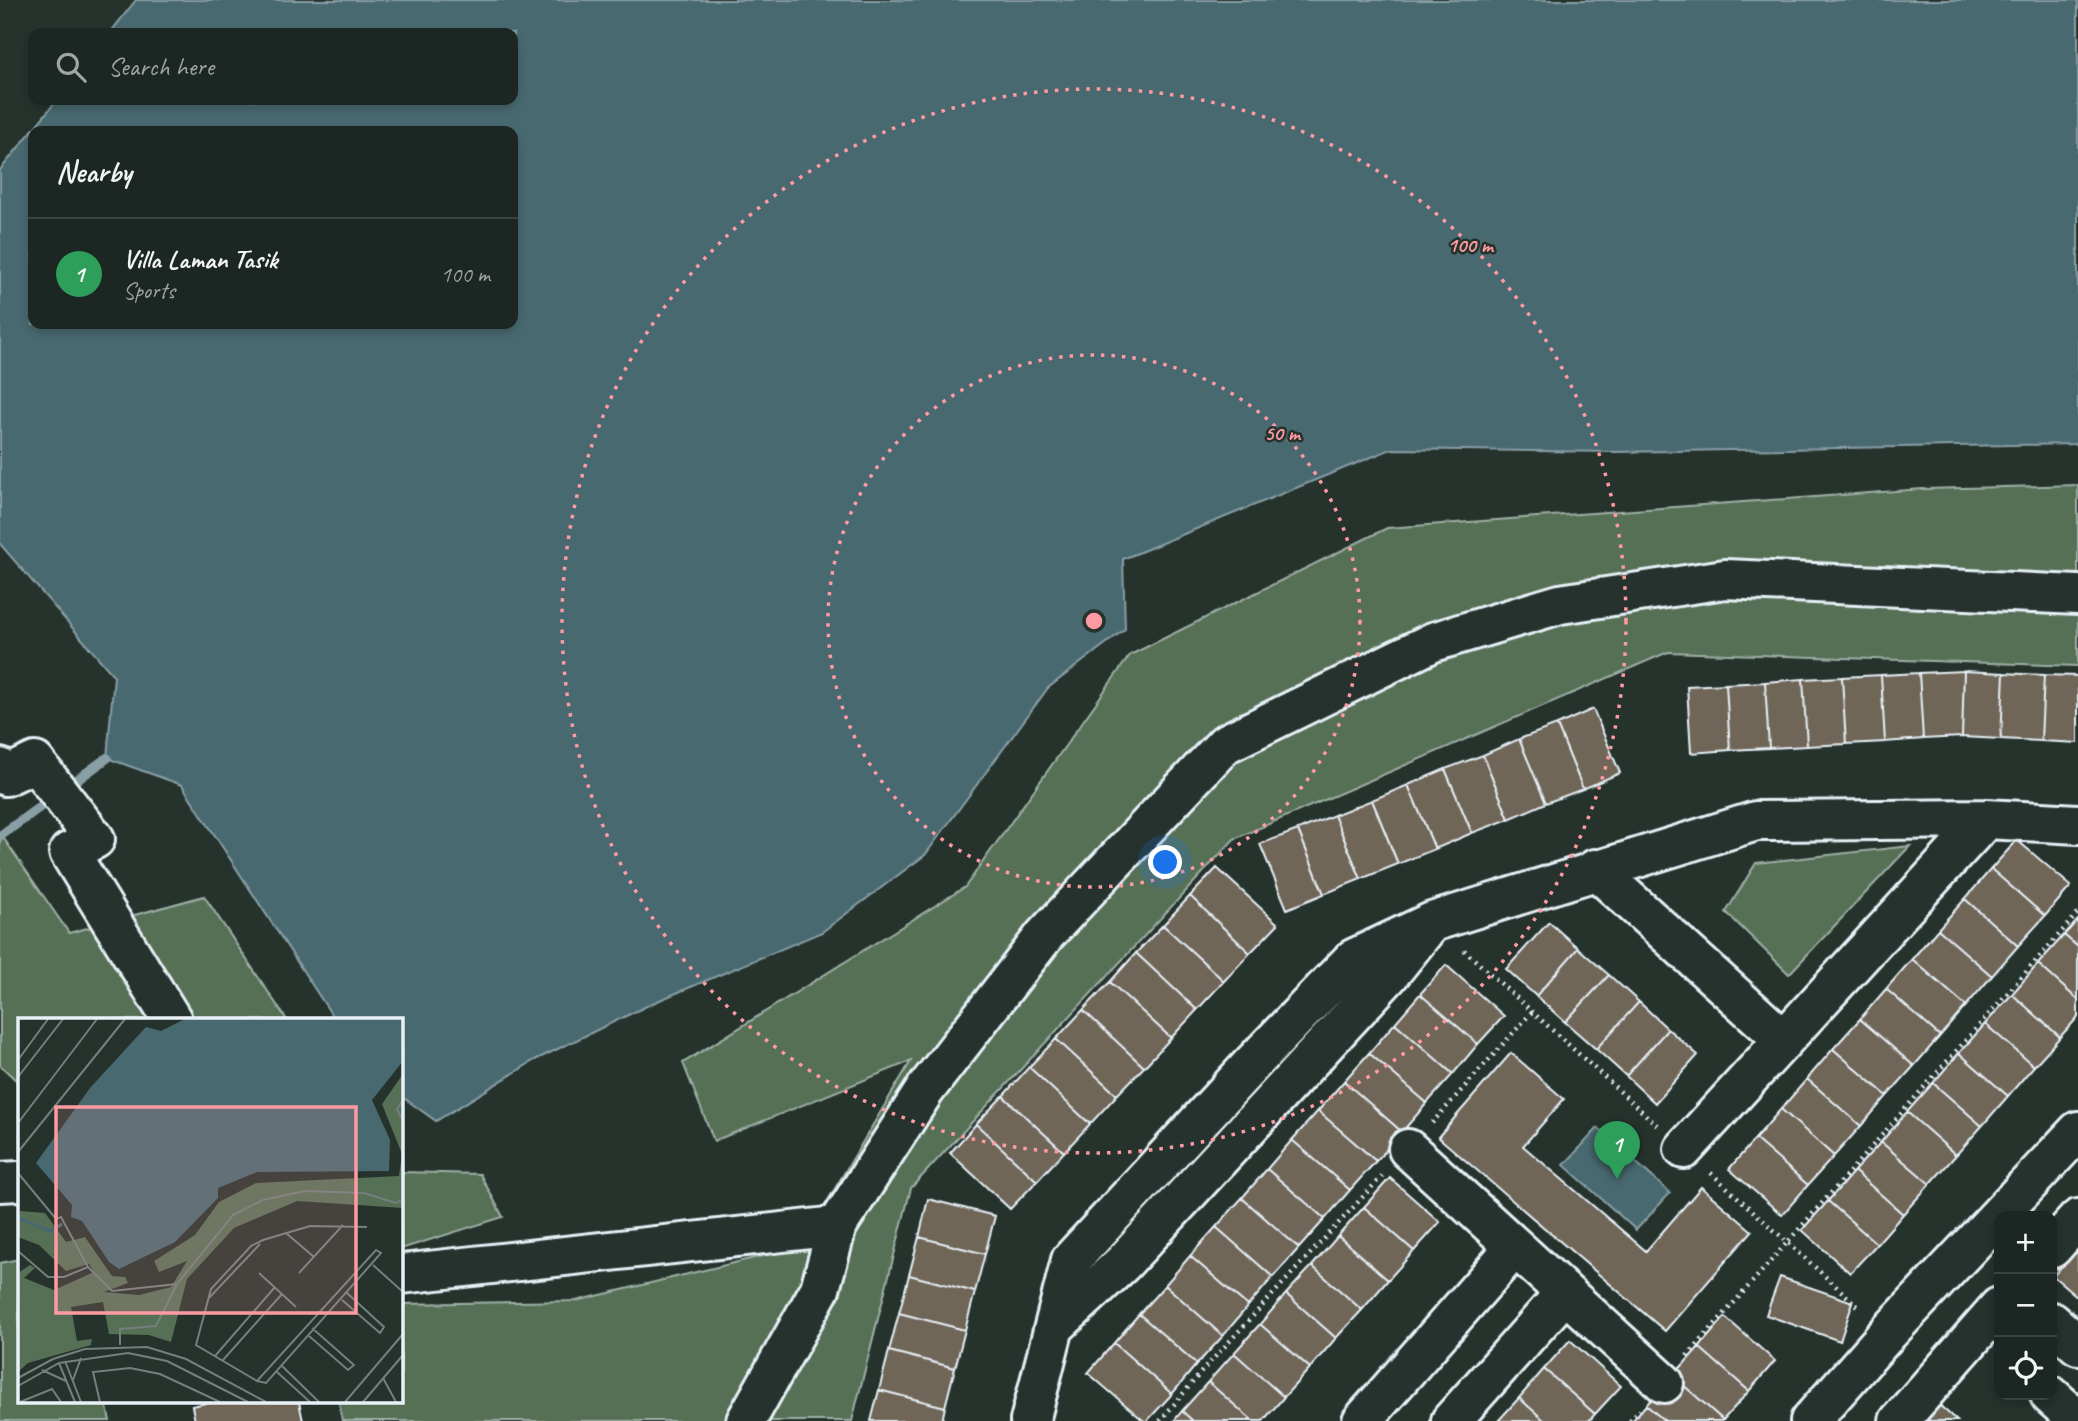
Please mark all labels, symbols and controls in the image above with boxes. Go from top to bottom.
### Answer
search box [28,28,518,105]
icon: search [52,48,90,86]
text: Search here [108,50,214,83]
text: Nearby [56,153,132,191]
text: 100 m [1447,232,1495,258]
text: Villa Laman Tasik [123,243,278,276]
text: 1 [74,260,84,289]
text: 100 m [441,260,490,289]
text: Sports [123,276,175,305]
text: 50 m [1264,420,1302,446]
centre of rings [1082,609,1106,633]
your location [1148,845,1182,879]
inset map [18,1018,402,1404]
pin: 1 [1594,1121,1640,1179]
map controls [1994,1211,2057,1400]
button: + [1994,1211,2057,1274]
button: − [1994,1274,2057,1337]
button: locate [1994,1337,2057,1400]

